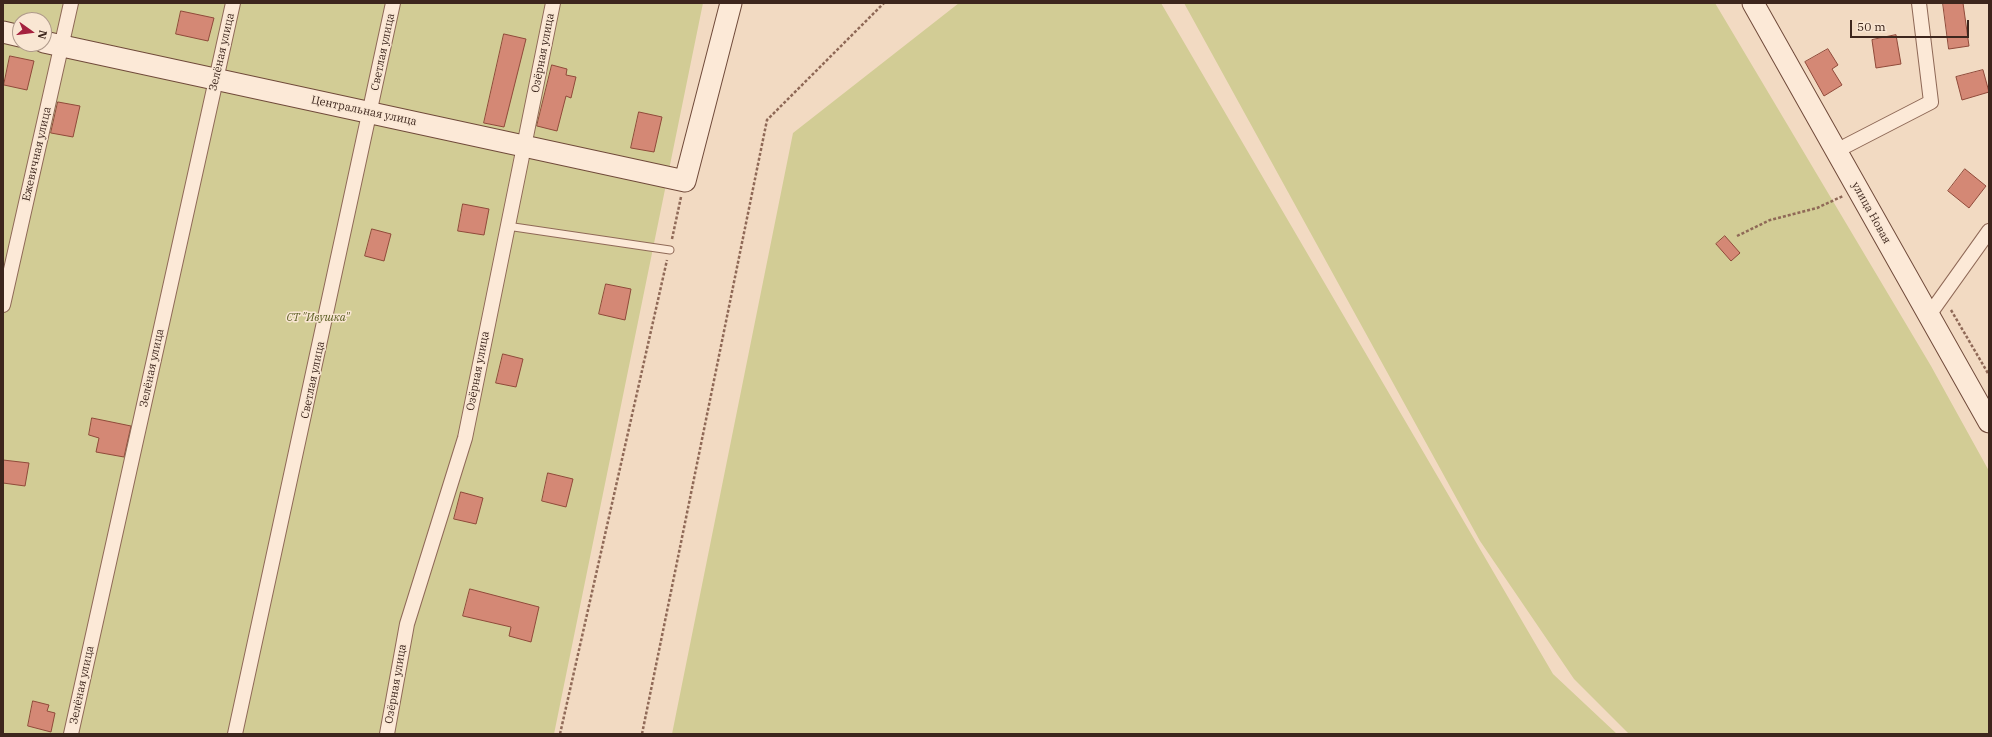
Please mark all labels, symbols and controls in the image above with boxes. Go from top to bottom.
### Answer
north arrow [12,12,52,52]
street label: Зелёная улица [207,12,237,92]
street label: Светлая улица [368,12,398,92]
street label: Озёрная улица [529,12,557,94]
scale bar [1852,12,1971,38]
text: 50 m [1857,19,1886,34]
text: N [35,29,51,41]
street label: Центральная улица [310,93,418,129]
street label: Ежевичная улица [20,105,54,203]
street label: улица Новая [1849,180,1893,246]
park label: СТ "Ивушка" [287,311,349,325]
street label: Зелёная улица [137,328,167,408]
street label: Озёрная улица [464,330,492,412]
street label: Светлая улица [298,340,328,420]
street label: Озёрная улица [382,643,410,725]
street label: Зелёная улица [67,645,97,725]

